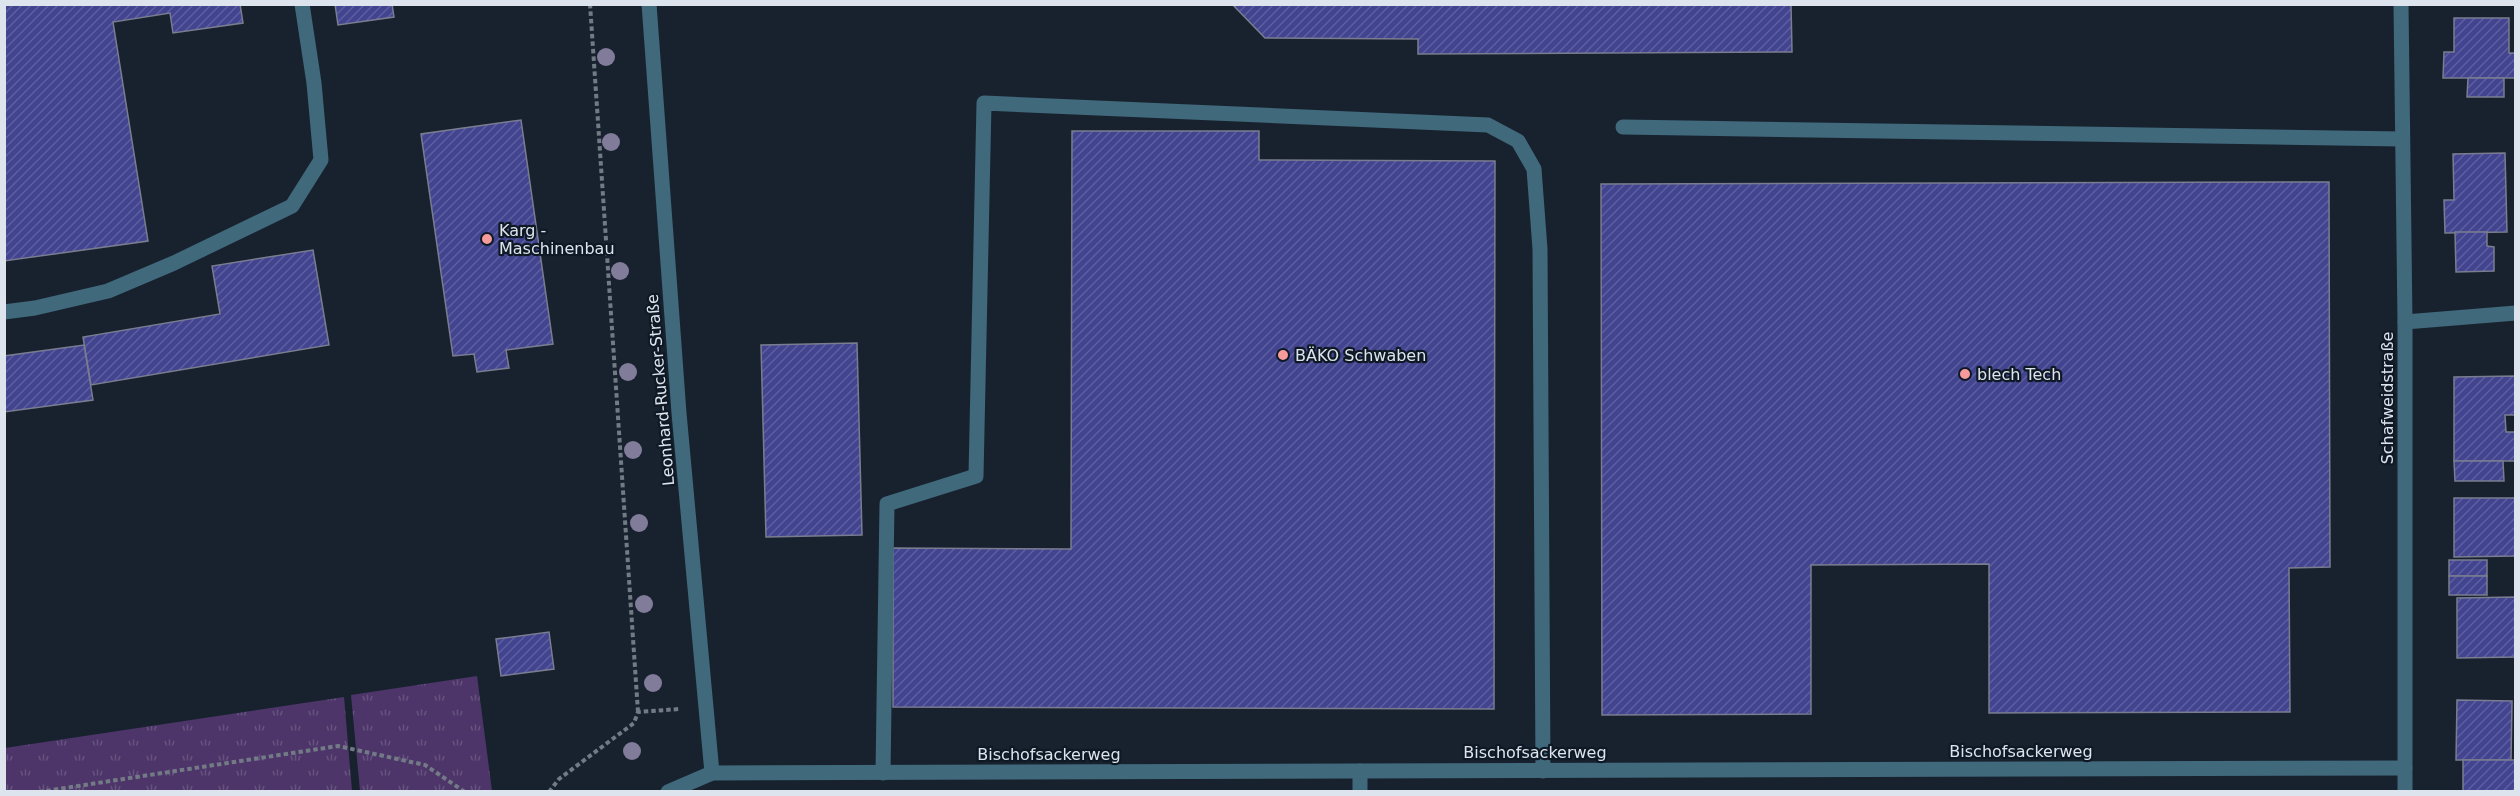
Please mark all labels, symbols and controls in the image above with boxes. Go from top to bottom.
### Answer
place label: Karg - Maschinenbau [499,221,615,258]
marker: Karg - Maschinenbau [480,232,494,246]
street label: Leonhard-Rucker-Straße [643,293,678,487]
street label: Schafweidstraße [2378,332,2397,464]
place label: BÄKO Schwaben [1295,346,1426,365]
marker: BÄKO Schwaben [1276,348,1290,362]
place label: blech Tech [1977,365,2061,384]
marker: blech Tech [1958,367,1972,381]
street label: Bischofsackerweg [1949,742,2093,761]
street label: Bischofsackerweg [1463,743,1607,762]
street label: Bischofsackerweg [977,745,1121,764]

